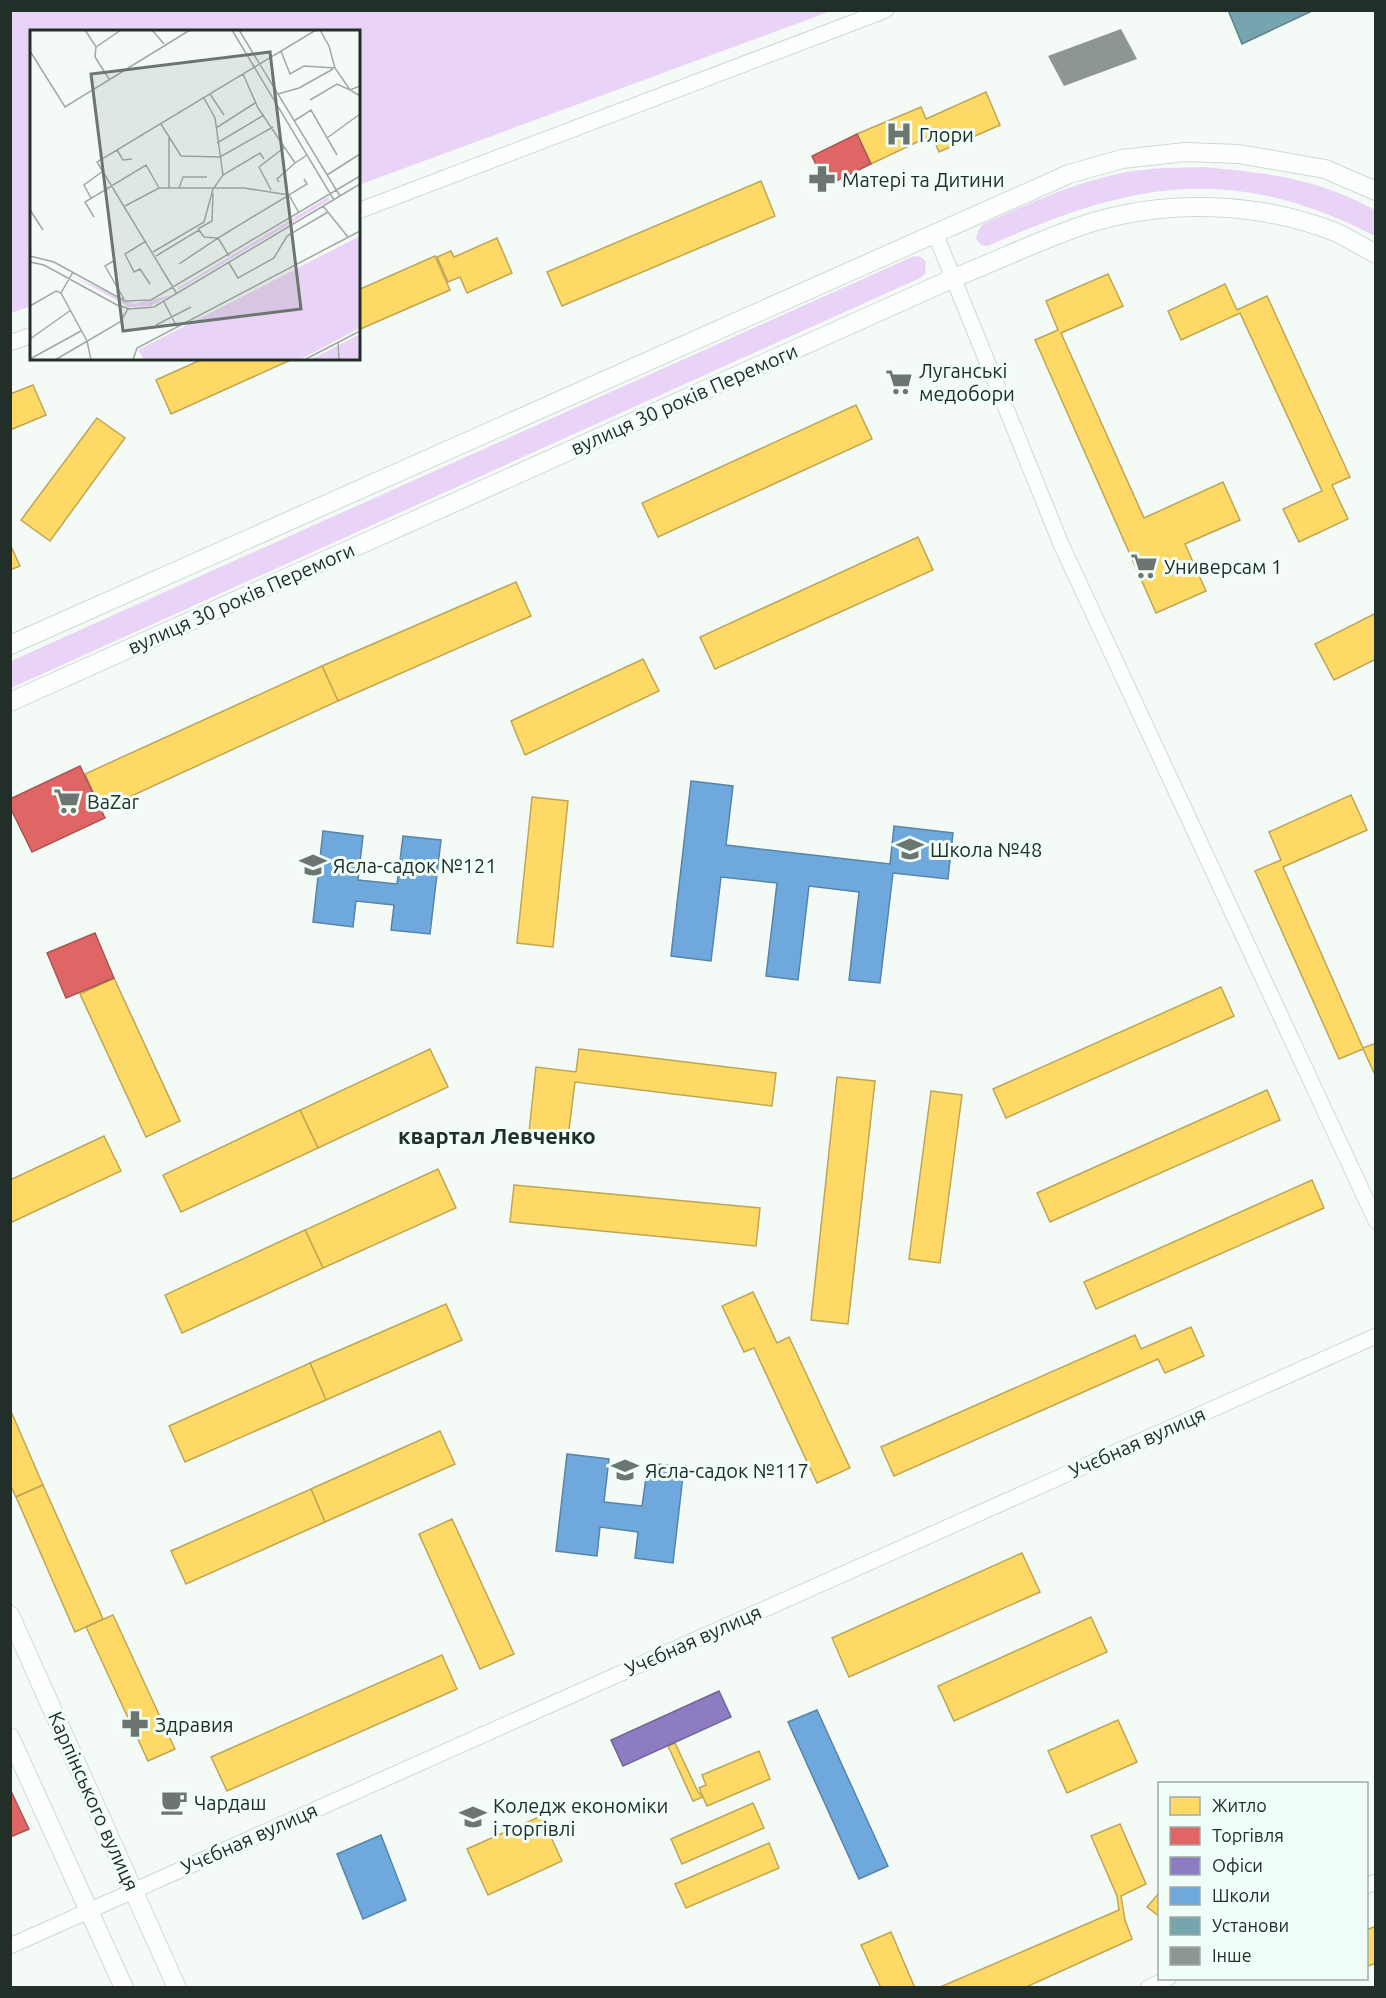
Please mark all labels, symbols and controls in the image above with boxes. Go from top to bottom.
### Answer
inset map [30,30,360,360]
hospital icon: Глори [884,119,914,149]
place label: Глори [919,123,974,146]
pharmacy icon: Матері та Дитини [807,164,837,194]
place label: Матері та Дитини [842,168,1004,191]
street label: вулиця 30 років Перемоги [567,338,801,460]
place label: Луганські медобори [919,359,1015,405]
supermarket icon: Луганські медобори [884,367,914,397]
street label: вулиця 30 років Перемоги [124,537,358,659]
supermarket icon: Универсам 1 [1129,551,1159,581]
place label: Универсам 1 [1164,555,1282,578]
supermarket icon: BaZar [52,786,82,816]
place label: BaZar [87,790,140,813]
school or university icon: Школа №48 [895,834,925,864]
place label: Школа №48 [930,838,1042,861]
school or university icon: Ясла-садок №121 [298,850,328,880]
place label: Ясла-садок №121 [333,854,497,877]
district label: квартал Левченко [398,1123,596,1148]
street label: Учєбная вулиця [1065,1402,1209,1482]
school or university icon: Ясла-садок №117 [610,1455,640,1485]
place label: Ясла-садок №117 [645,1459,809,1482]
street label: Учєбная вулиця [621,1600,765,1680]
street label: Карпінського вулиця [44,1708,144,1894]
pharmacy icon: Здравия [120,1709,150,1739]
place label: Здравия [155,1713,234,1736]
legend [1158,1782,1368,1980]
cafe icon: Чардаш [159,1787,189,1817]
place label: Чардаш [194,1791,267,1814]
place label: Коледж економіки і торгівлі [493,1794,668,1840]
text: Житло [1212,1795,1267,1815]
street label: Учєбная вулиця [177,1798,321,1878]
school or university icon: Коледж економіки і торгівлі [458,1802,488,1832]
text: Торгівля [1212,1825,1284,1845]
text: Офіси [1212,1855,1263,1875]
text: Школи [1212,1885,1270,1905]
text: Установи [1212,1915,1289,1935]
text: Інше [1212,1945,1252,1965]

